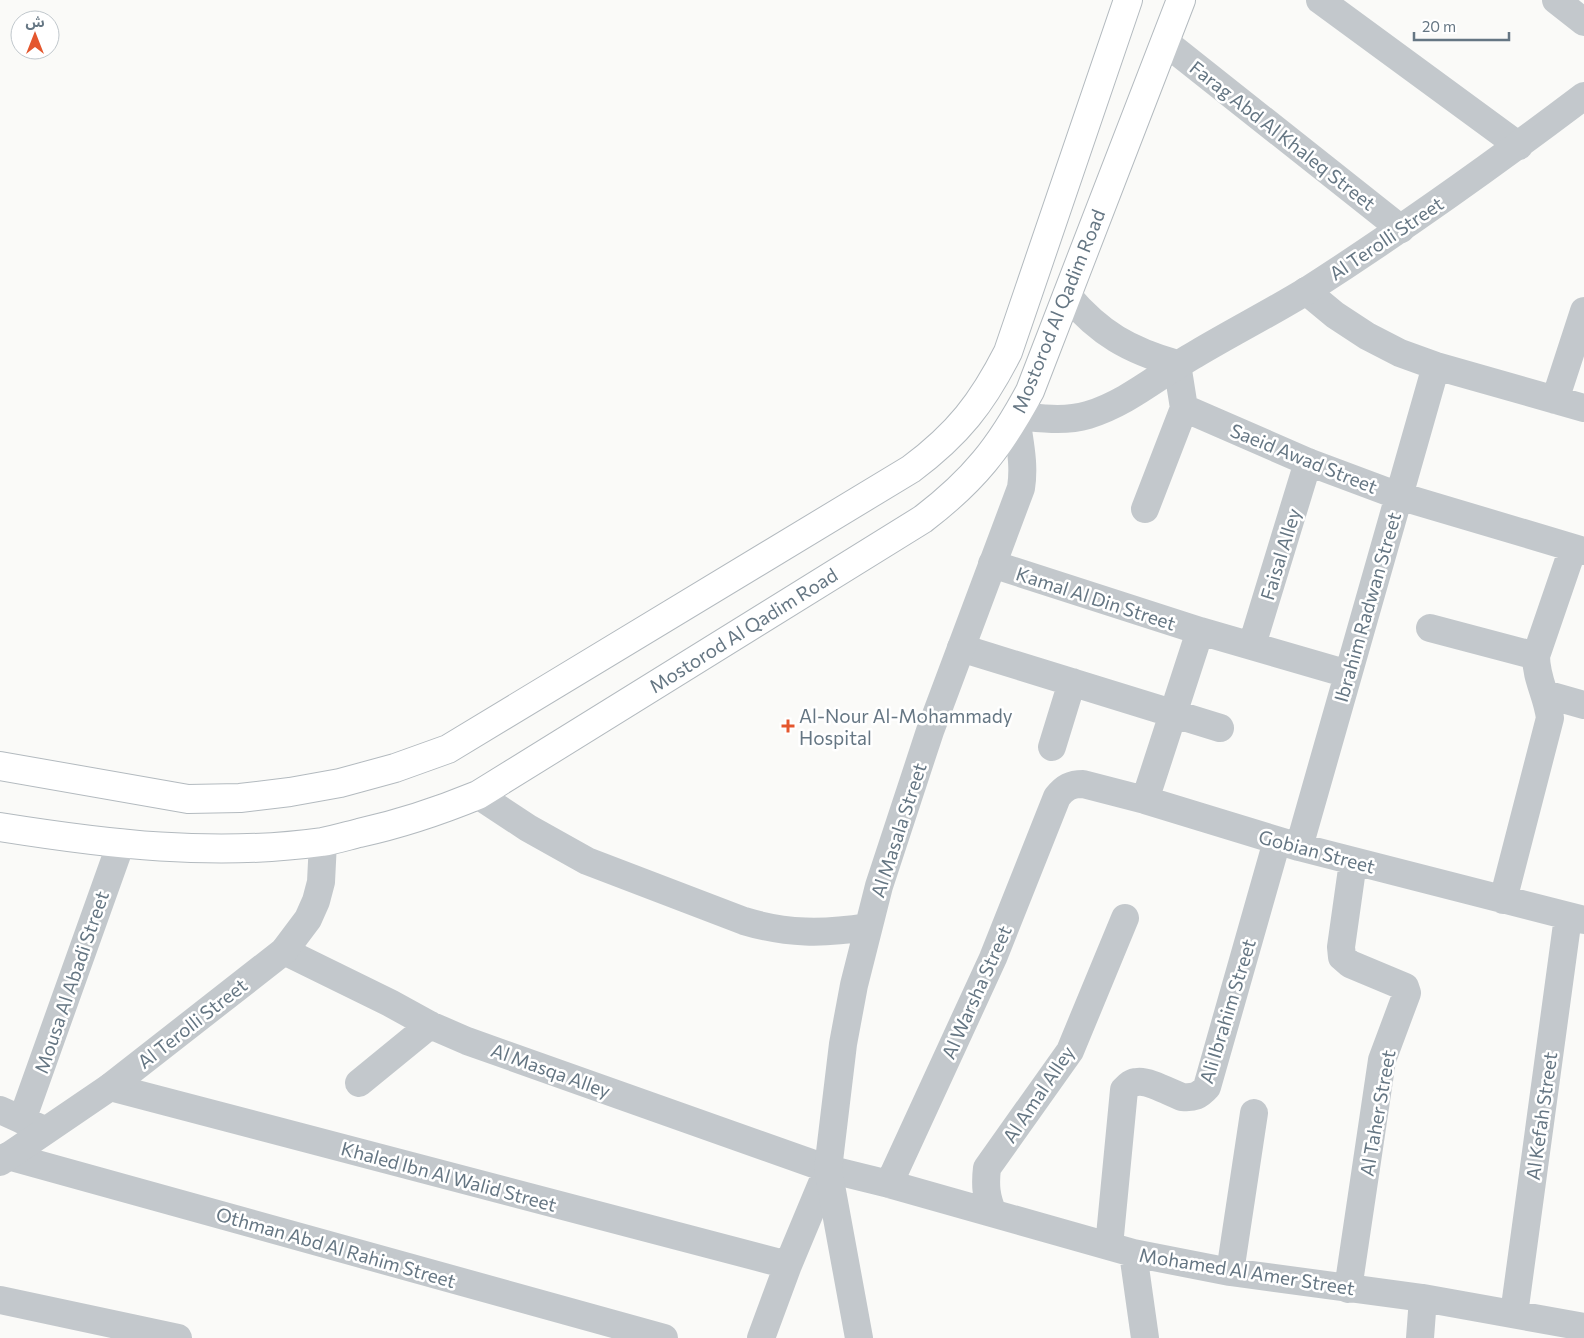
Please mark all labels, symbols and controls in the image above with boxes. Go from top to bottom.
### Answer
north arrow [10,10,60,60]
scale bar [1414,10,1509,42]
text: ش [25,13,45,30]
text: 20 m [1422,17,1456,35]
street label: Farag Abd Al Khaleq Street [1186,55,1381,215]
street label: Al Terolli Street [1325,191,1448,285]
street label: Mostorod Al Qadim Road [1007,206,1109,416]
street label: Saeid Awad Street [1227,418,1381,498]
street label: Faisal Alley [1255,505,1305,603]
street label: Ibrahim Radwan Street [1329,509,1405,705]
street label: Kamal Al Din Street [1013,561,1179,635]
street label: Mostorod Al Qadim Road [645,563,841,697]
place label: Al-Nour Al-Mohammady Hospital [799,704,1013,749]
marker: Al-Nour Al-Mohammady Hospital [781,719,795,733]
street label: Al Masala Street [865,760,931,900]
street label: Gobian Street [1256,824,1378,878]
street label: Mousa Al Abadi Street [29,888,113,1076]
street label: Al Warsha Street [936,921,1016,1062]
street label: Ali Ibrahim Street [1194,936,1260,1086]
street label: Al Terolli Street [133,973,252,1073]
street label: Al Masqa Alley [488,1038,614,1102]
street label: Al Amal Alley [997,1041,1079,1147]
street label: Al Taher Street [1355,1048,1399,1178]
street label: Al Kefah Street [1521,1050,1561,1181]
street label: Khaled Ibn Al Walid Street [339,1136,559,1216]
street label: Othman Abd Al Rahim Street [214,1202,459,1292]
street label: Mohamed Al Amer Street [1138,1243,1357,1299]

